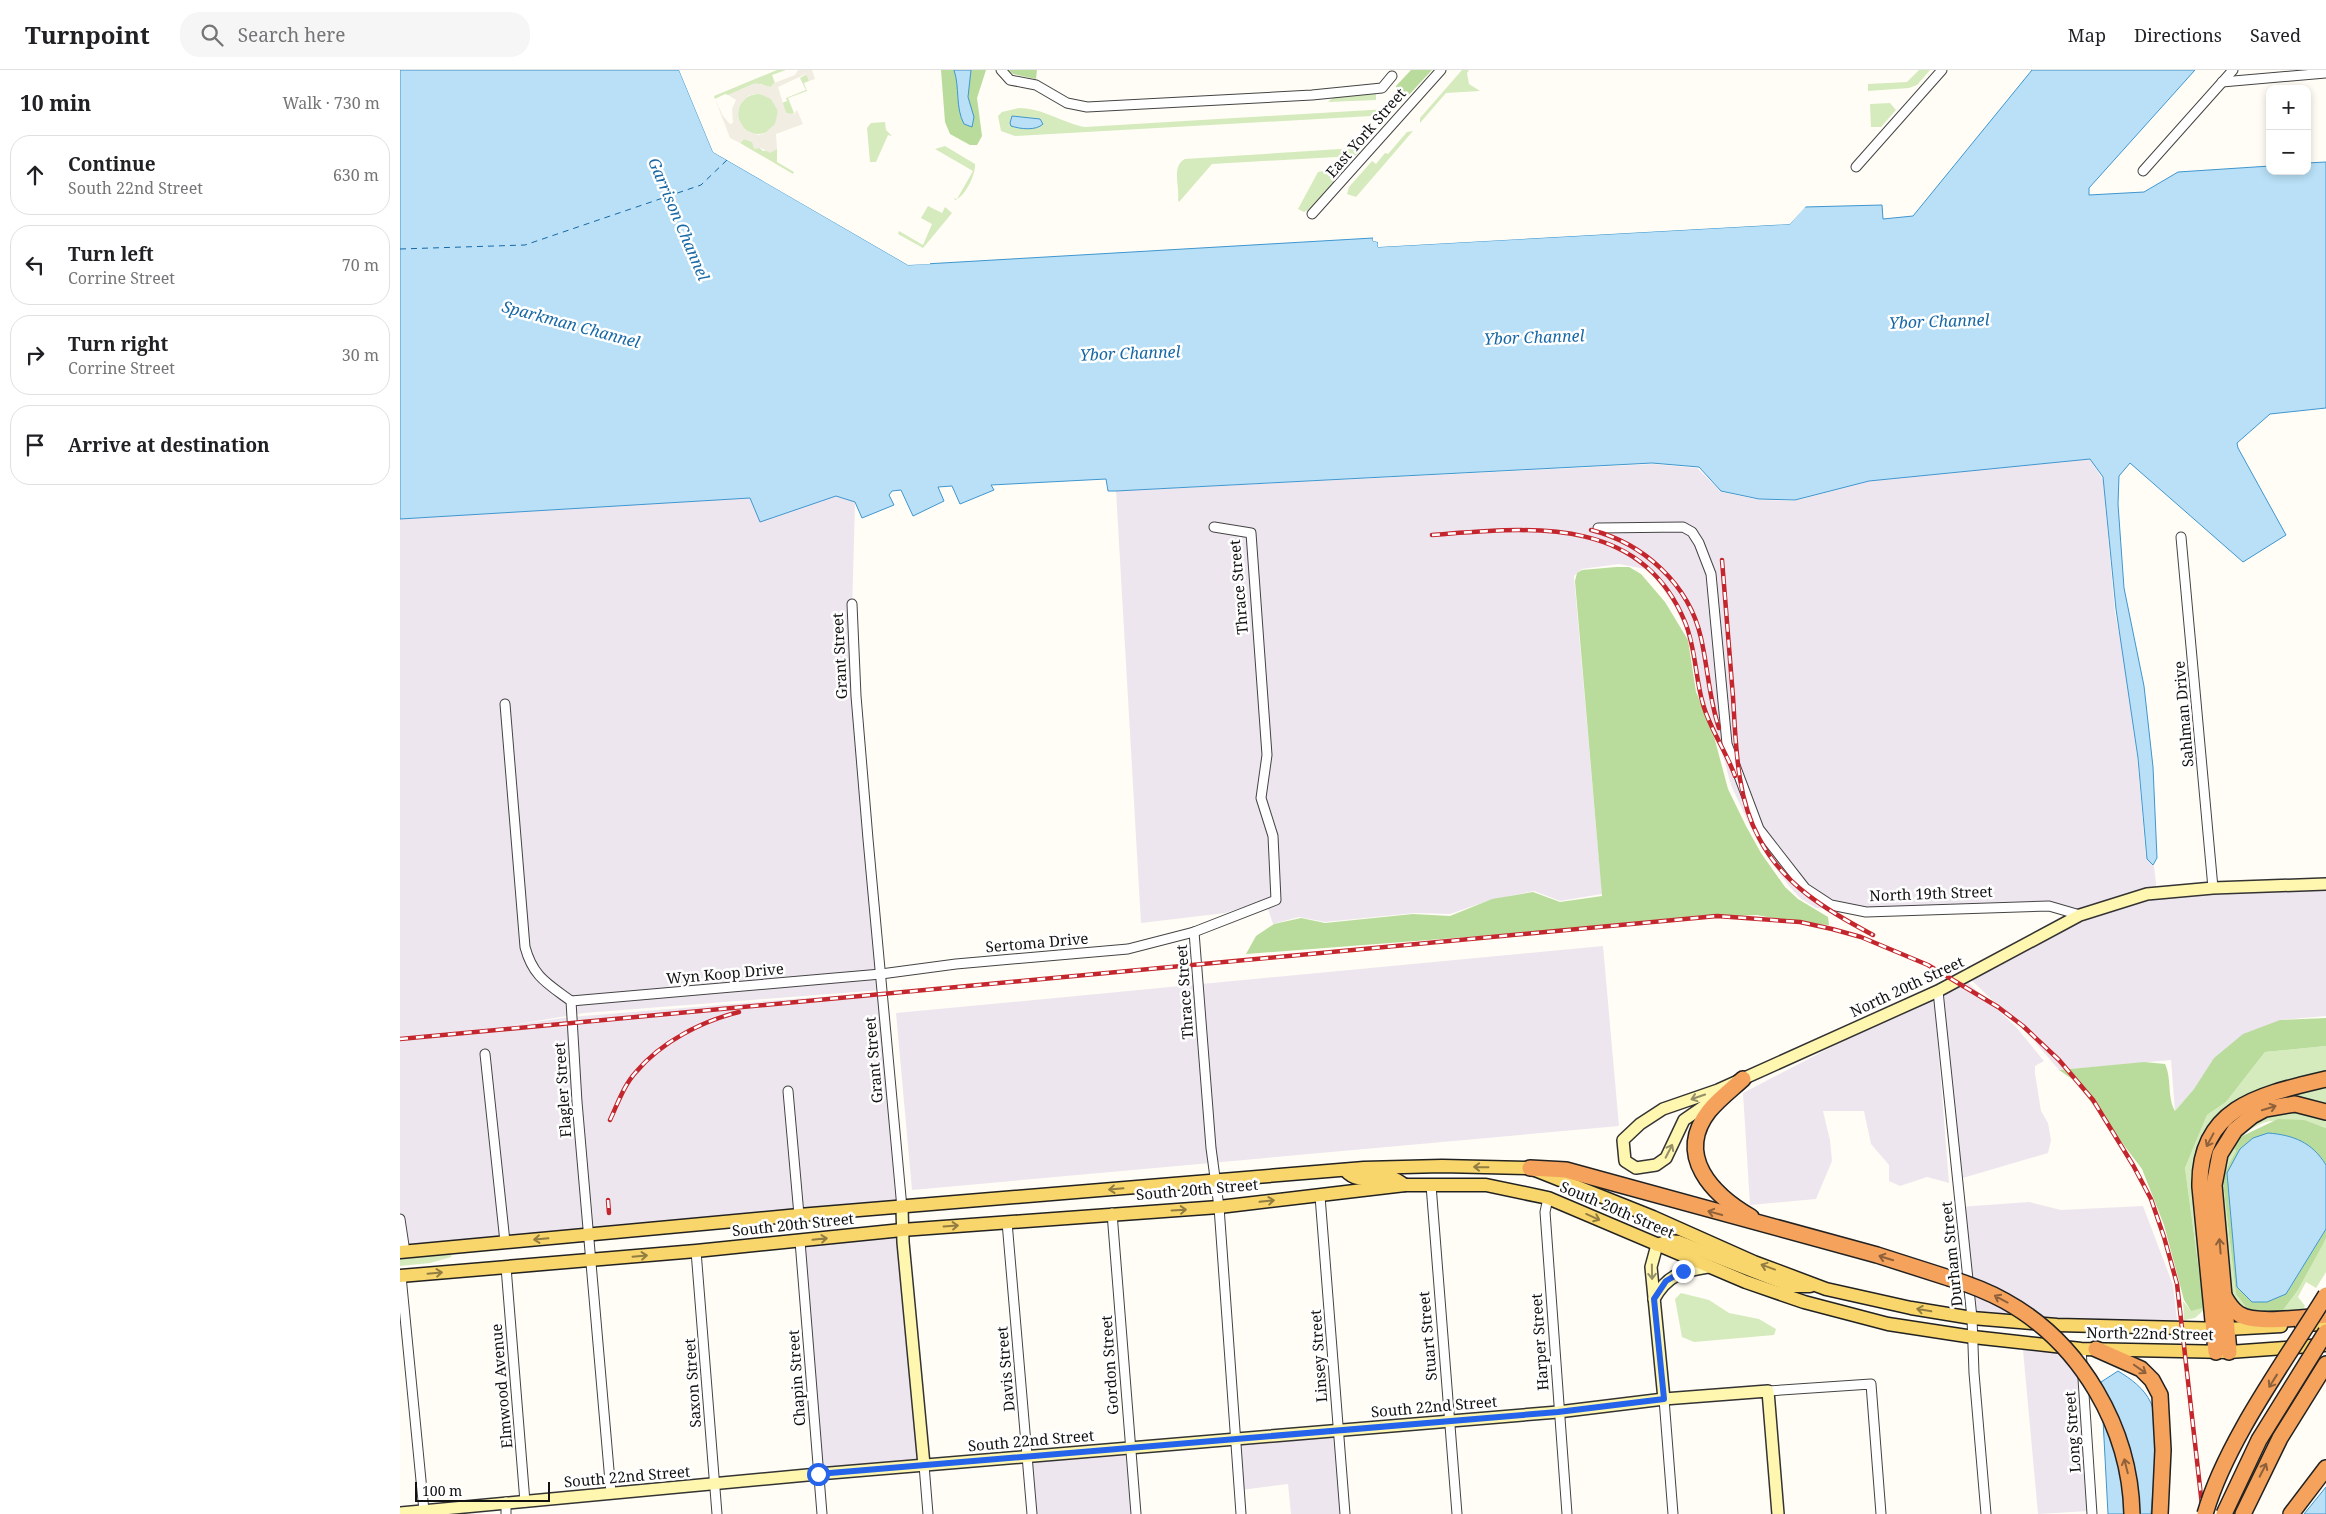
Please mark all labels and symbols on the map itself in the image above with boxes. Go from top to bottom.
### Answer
street label: East York Street [1321,83,1410,181]
water label: Garrison Channel [643,154,715,284]
water label: Sparkman Channel [500,295,643,353]
water label: Ybor Channel [1888,308,1990,334]
water label: Ybor Channel [1483,324,1585,350]
water label: Ybor Channel [1079,340,1181,366]
street label: Thrace Street [1224,539,1252,635]
street label: Grant Street [827,612,851,700]
street label: Sahlman Drive [2168,660,2198,768]
street label: North 19th Street [1869,881,1993,905]
street label: Sertoma Drive [985,928,1089,956]
street label: Thrace Street [1171,944,1197,1040]
street label: North 20th Street [1847,951,1967,1021]
street label: Wyn Koop Drive [665,958,784,988]
street label: Grant Street [859,1016,887,1104]
street label: Flagler Street [549,1042,575,1138]
one-way arrow [1690,1093,1706,1102]
one-way arrow [2261,1103,2277,1113]
one-way arrow [2205,1133,2215,1147]
one-way arrow [1665,1144,1674,1159]
one-way arrow [1474,1162,1490,1172]
street label: South 20th Street [1135,1174,1259,1204]
street label: South 20th Street [1557,1176,1678,1242]
one-way arrow [1108,1185,1124,1194]
one-way arrow [1259,1196,1275,1206]
street label: Durham Street [1936,1201,1966,1308]
one-way arrow [1171,1205,1187,1214]
street label: South 20th Street [731,1208,855,1240]
one-way arrow [1708,1208,1724,1217]
one-way arrow [1585,1213,1600,1223]
one-way arrow [943,1222,959,1231]
one-way arrow [811,1234,827,1244]
one-way arrow [533,1235,549,1244]
one-way arrow [2215,1238,2224,1254]
one-way arrow [632,1251,648,1260]
one-way arrow [1878,1253,1894,1263]
route end [1672,1260,1695,1283]
one-way arrow [1761,1262,1776,1271]
one-way arrow [1647,1263,1657,1279]
one-way arrow [426,1269,442,1278]
street label: Stuart Street [1413,1291,1441,1382]
street label: Harper Street [1526,1293,1552,1391]
one-way arrow [1994,1294,2009,1303]
one-way arrow [1917,1305,1933,1315]
street label: Linsey Street [1305,1309,1331,1403]
street label: Gordon Street [1096,1315,1122,1416]
street label: North 22nd Street [2086,1322,2214,1344]
street label: Elmwood Avenue [486,1323,516,1449]
street label: Davis Street [991,1326,1019,1412]
street label: Chapin Street [783,1329,809,1427]
street label: Saxon Street [679,1338,705,1428]
one-way arrow [2133,1364,2147,1374]
one-way arrow [2267,1373,2277,1387]
street label: South 22nd Street [1370,1391,1498,1421]
street label: Long Street [2059,1391,2085,1473]
street label: South 22nd Street [967,1425,1095,1455]
one-way arrow [2121,1458,2130,1474]
street label: South 22nd Street [563,1461,691,1491]
route start [807,1463,830,1486]
one-way arrow [2259,1463,2268,1478]
scale bar [415,1479,550,1502]

